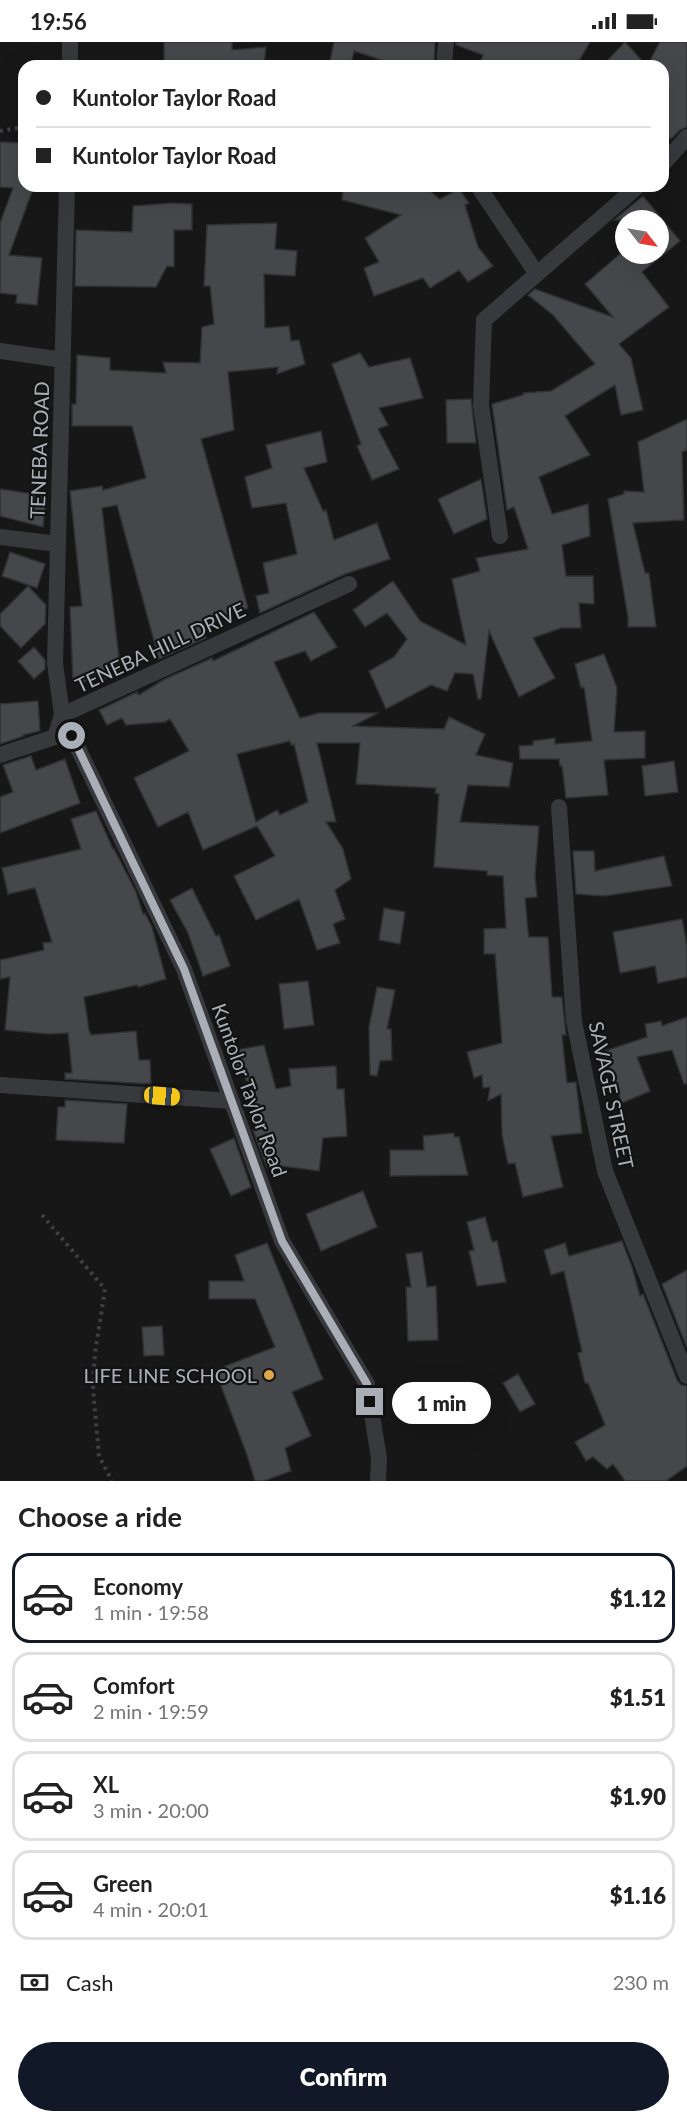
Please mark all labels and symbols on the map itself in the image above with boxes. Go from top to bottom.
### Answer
north arrow [615,210,669,264]
street label: TENEBA ROAD [25,381,53,519]
street label: TENEBA HILL DRIVE [71,597,249,697]
route start [58,722,85,749]
street label: Kuntolor Taylor Road [207,1000,293,1180]
street label: SAVAGE STREET [585,1019,639,1171]
car [143,1086,181,1106]
place label: LIFE LINE SCHOOL [84,1363,257,1387]
marker: LIFE LINE SCHOOL [262,1368,276,1382]
callout: 1 min [391,1381,490,1423]
route end [356,1388,383,1415]

